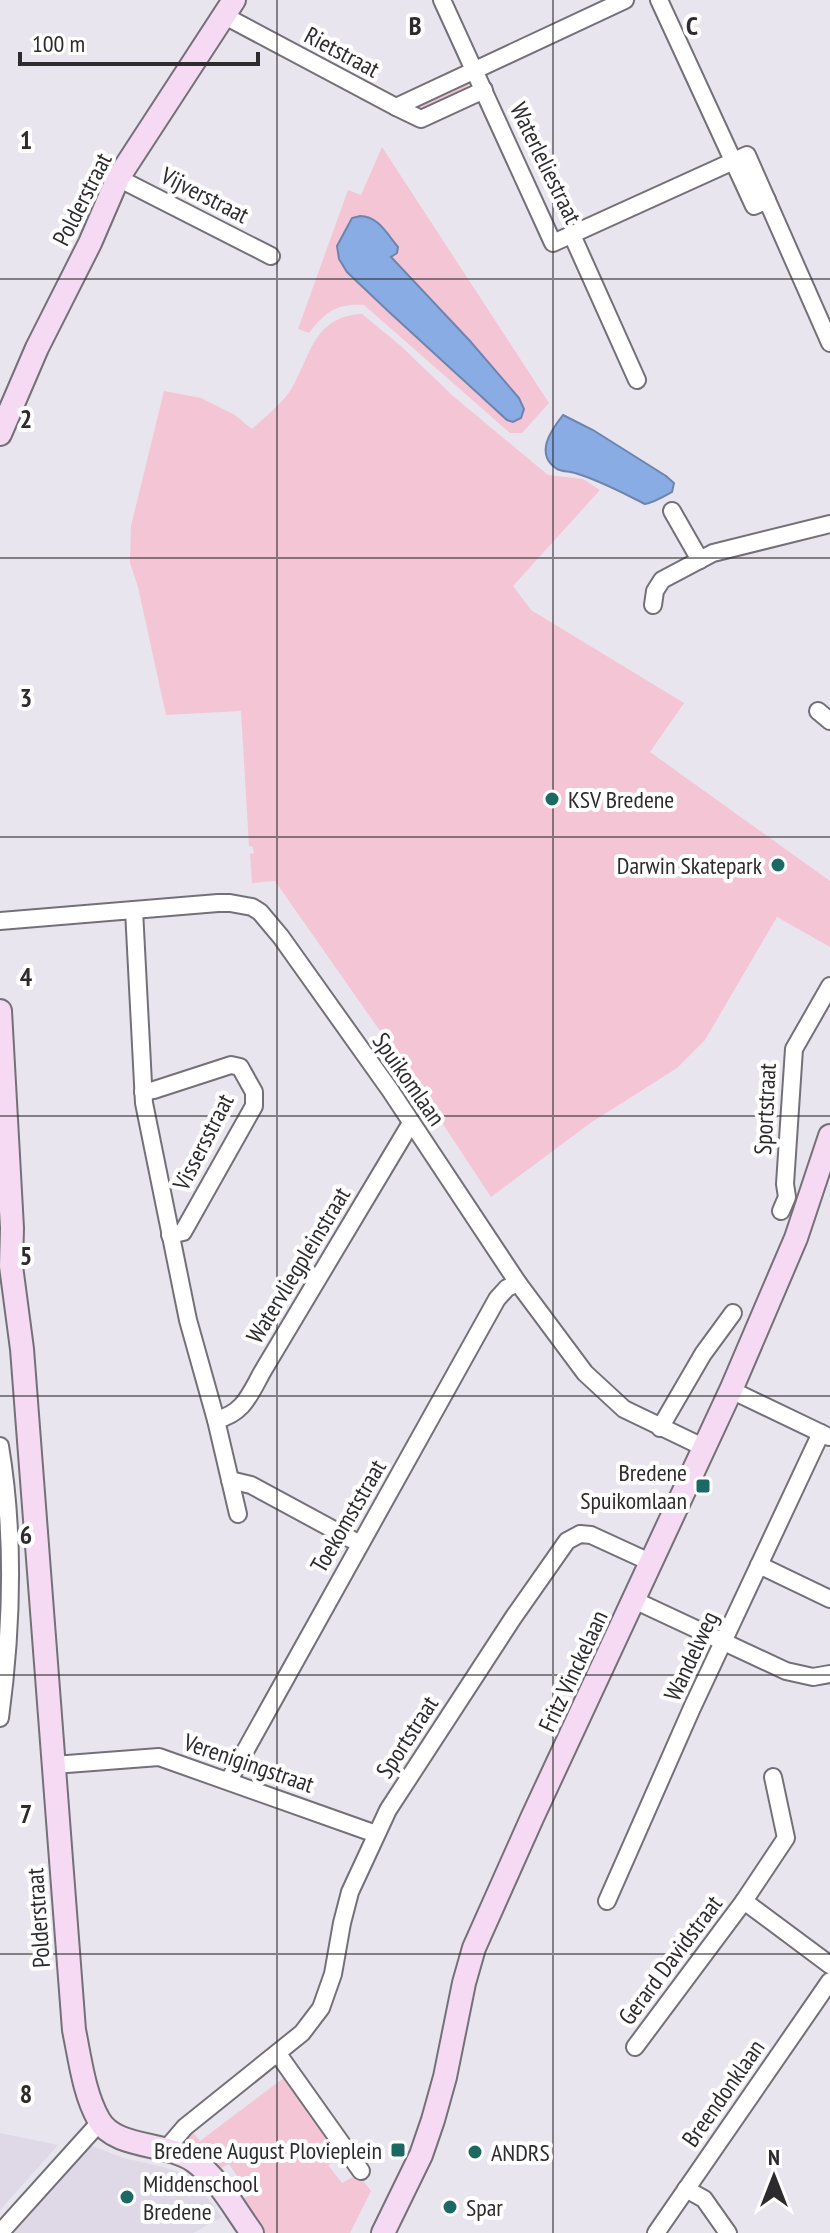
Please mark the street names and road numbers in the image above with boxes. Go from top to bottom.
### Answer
street label: Rietstraat [299,19,385,85]
street label: Waterleliestraat [503,97,589,229]
street label: Polderstraat [45,147,119,251]
street label: Vijverstraat [155,159,254,230]
street label: Spuikomlaan [366,1026,452,1132]
street label: Sportstraat [747,1062,783,1156]
street label: Vissersstraat [165,1088,241,1196]
street label: Watervliegpleinstraat [239,1181,357,1349]
street label: Toekomststraat [303,1454,393,1578]
street label: Fritz Vinckelaan [531,1605,615,1737]
street label: Wandelweg [657,1606,725,1706]
street label: Sportstraat [369,1690,445,1784]
street label: Verenigingstraat [179,1726,319,1800]
street label: Polderstraat [19,1867,57,1969]
street label: Gerard Davidstraat [611,1889,729,2031]
street label: Breendonklaan [675,2033,771,2153]

